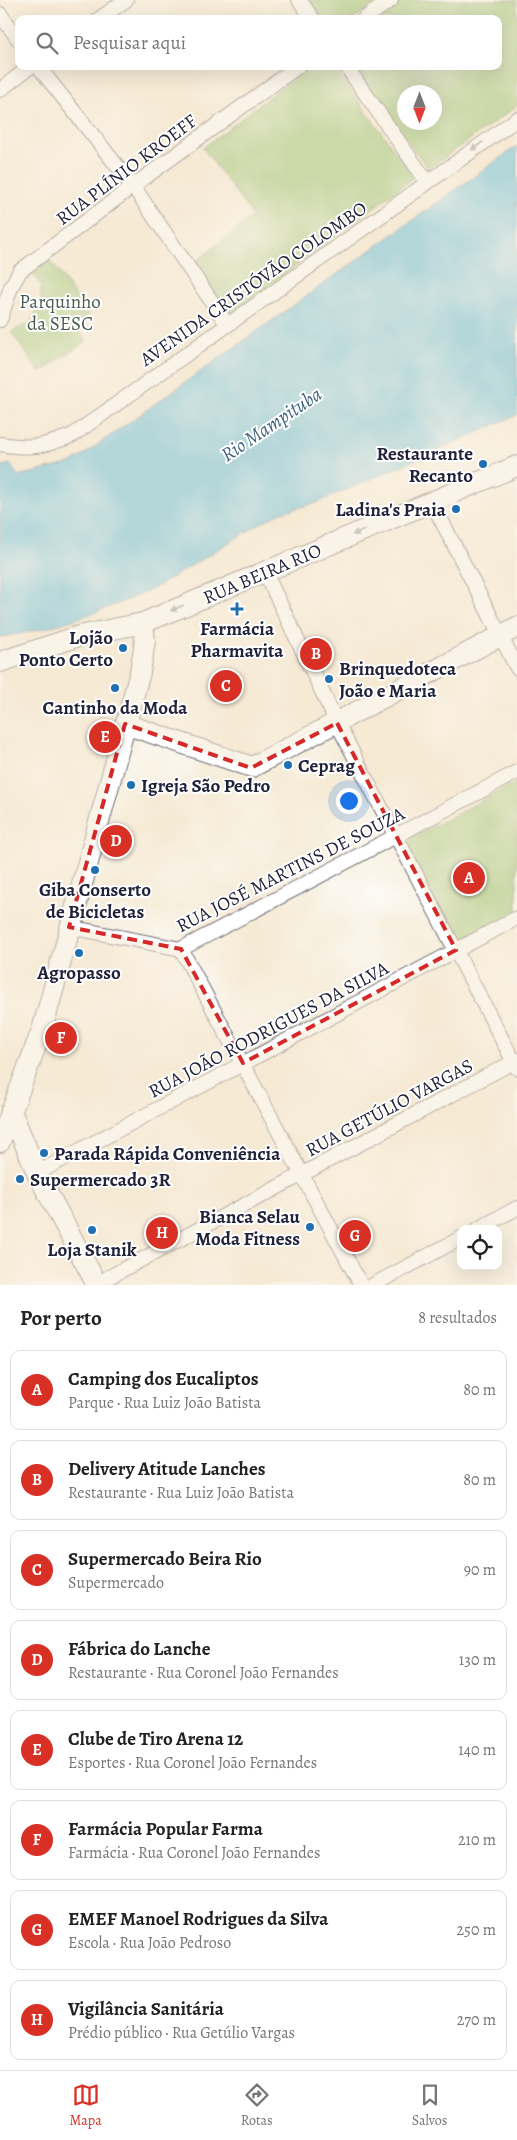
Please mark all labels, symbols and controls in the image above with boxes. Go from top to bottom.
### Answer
search box [15,15,502,70]
icon: search [33,29,61,57]
text: Pesquisar aqui [73,30,186,56]
north arrow [397,85,442,130]
street label: RUA PLÍNIO KROEFF [51,108,203,231]
one-way arrow [470,141,484,151]
street label: AVENIDA CRISTÓVÃO COLOMBO [134,195,372,373]
park label: Parquinho da SESC [19,289,101,337]
water label: Rio Mampituba [215,381,327,468]
place label: Restaurante Recanto [376,441,473,489]
marker: Restaurante Recanto [477,458,489,470]
place label: Ladina's Praia [335,497,447,523]
marker: Ladina's Praia [450,503,462,515]
one-way arrow [352,529,366,537]
street label: RUA BEIRA RIO [199,537,326,611]
marker: Farmácia Pharmavita [231,603,243,615]
one-way arrow [170,605,184,613]
place label: Farmácia Pharmavita [191,616,284,664]
place label: Lojão Ponto Certo [19,625,113,673]
pin: B [300,635,332,673]
marker: Lojão Ponto Certo [117,642,129,654]
place label: Brinquedoteca João e Maria [339,656,457,704]
pin: C [210,667,242,705]
marker: Brinquedoteca João e Maria [323,673,335,685]
marker: Cantinho da Moda [109,682,121,694]
place label: Cantinho da Moda [42,695,188,721]
pin: E [89,718,121,756]
place label: Ceprag [298,753,355,779]
marker: Ceprag [282,759,294,771]
place label: Igreja São Pedro [141,773,271,799]
marker: Igreja São Pedro [125,779,137,791]
your location [336,788,362,814]
street label: RUA JOSÉ MARTINS DE SOUZA [172,800,410,939]
pin: D [100,822,132,860]
pin: A [453,859,485,897]
marker: Giba Conserto de Bicicletas [89,864,101,876]
place label: Giba Conserto de Bicicletas [39,877,151,925]
marker: Agropasso [73,947,85,959]
street label: RUA JOÃO RODRIGUES DA SILVA [144,955,394,1104]
place label: Agropasso [36,960,121,986]
pin: F [45,1019,77,1057]
street label: RUA GETÚLIO VARGAS [301,1053,478,1163]
place label: Parada Rápida Conveniência [54,1141,281,1167]
marker: Parada Rápida Conveniência [38,1147,50,1159]
place label: Supermercado 3R [30,1167,171,1193]
marker: Supermercado 3R [14,1173,26,1185]
place label: Bianca Selau Moda Fitness [195,1204,301,1252]
pin: H [146,1214,178,1252]
pin: G [339,1217,371,1255]
marker: Bianca Selau Moda Fitness [304,1221,316,1233]
marker: Loja Stanik [86,1224,98,1236]
map controls [457,1225,502,1270]
button: locate [457,1225,502,1270]
place label: Loja Stanik [47,1237,137,1263]
text: Por perto [20,1304,102,1332]
text: 8 resultados [418,1307,497,1329]
text: Camping dos Eucaliptos [68,1366,259,1392]
text: A [32,1379,42,1401]
text: 80 m [463,1379,496,1401]
text: Parque · Rua Luiz João Batista [68,1392,261,1414]
text: Delivery Atitude Lanches [68,1456,265,1482]
text: B [32,1469,42,1491]
text: 80 m [463,1469,496,1491]
text: Restaurante · Rua Luiz João Batista [68,1482,294,1504]
text: Supermercado Beira Rio [68,1546,262,1572]
text: C [32,1559,42,1581]
text: 90 m [464,1559,496,1581]
text: Supermercado [68,1572,164,1594]
text: Fábrica do Lanche [68,1636,210,1662]
text: D [31,1649,43,1671]
text: 130 m [459,1649,496,1671]
text: Restaurante · Rua Coronel João Fernandes [68,1662,339,1684]
text: Clube de Tiro Arena 12 [68,1726,243,1752]
text: E [32,1739,42,1761]
text: 140 m [458,1739,496,1761]
text: Esportes · Rua Coronel João Fernandes [68,1752,317,1774]
text: Farmácia Popular Farma [68,1816,263,1842]
text: F [33,1829,41,1851]
text: 210 m [458,1829,496,1851]
text: Farmácia · Rua Coronel João Fernandes [68,1842,320,1864]
text: EMEF Manoel Rodrigues da Silva [68,1906,328,1932]
text: G [32,1919,42,1941]
text: 250 m [457,1919,496,1941]
text: Escola · Rua João Pedroso [68,1932,231,1954]
text: Vigilância Sanitária [68,1996,224,2022]
text: H [31,2009,43,2031]
text: 270 m [457,2009,496,2031]
text: Prédio público · Rua Getúlio Vargas [68,2022,295,2044]
tab: Mapa [70,2081,102,2130]
tab: Rotas [241,2081,273,2130]
tab: Salvos [412,2081,447,2130]

